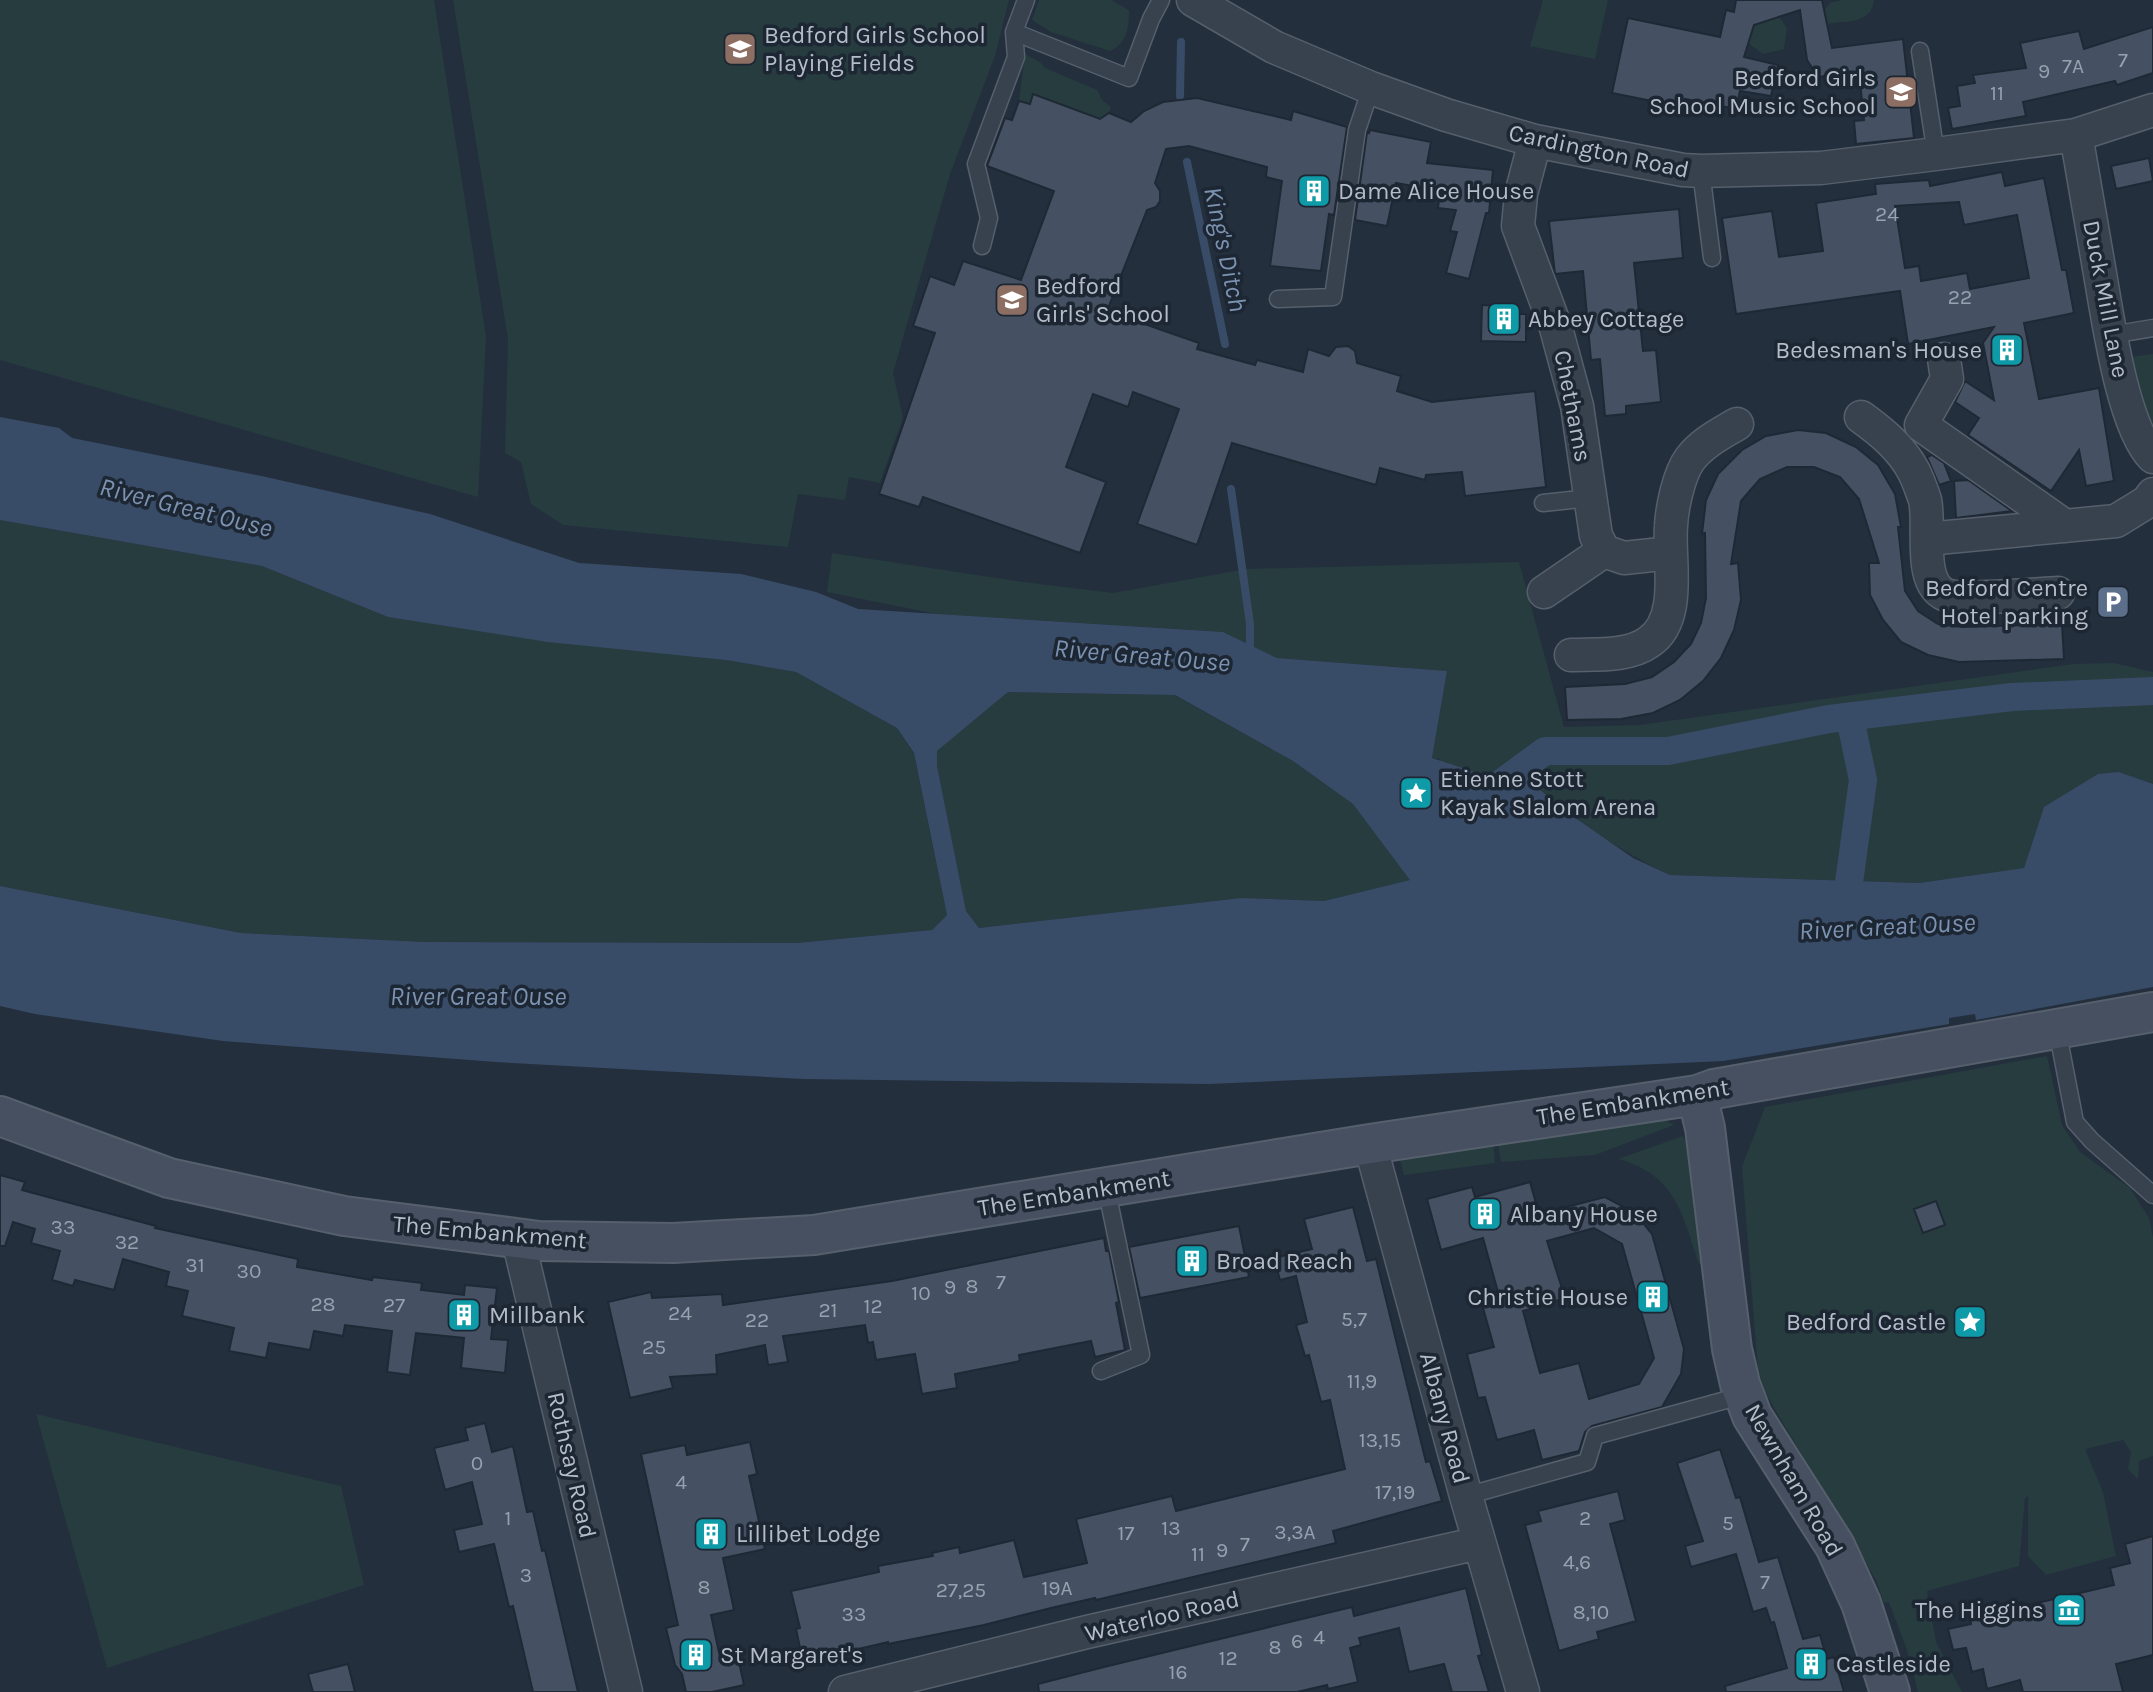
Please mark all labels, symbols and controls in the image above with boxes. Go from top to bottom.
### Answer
place label: Bedford Girls School Playing Fields [764,21,986,77]
school or university icon: Bedford Girls School Playing Fields [721,30,759,68]
house number: 7 [2118,48,2128,72]
house number: 7A [2062,54,2084,78]
house number: 9 [2038,59,2050,83]
place label: Bedford Girls School Music School [1649,64,1876,120]
school or university icon: Bedford Girls School Music School [1882,73,1920,111]
house number: 11 [1990,81,2004,105]
street label: Cardington Road [1506,118,1692,184]
building icon: Dame Alice House [1295,172,1333,210]
place label: Dame Alice House [1338,177,1534,205]
water label: King's Ditch [1197,184,1254,314]
house number: 24 [1875,202,1899,226]
street label: Duck Mill Lane [2077,218,2135,380]
place label: Bedford Girls' School [1036,272,1170,328]
school or university icon: Bedford Girls' School [993,281,1031,319]
house number: 22 [1948,285,1972,309]
building icon: Abbey Cottage [1485,300,1523,338]
place label: Abbey Cottage [1528,305,1684,333]
building icon: Bedesman's House [1988,331,2026,369]
place label: Bedesman's House [1775,336,1982,364]
street label: Chethams [1548,348,1598,464]
water label: River Great Ouse [96,471,275,544]
place label: Bedford Centre Hotel parking [1925,574,2088,630]
parking icon: Bedford Centre Hotel parking [2094,583,2132,621]
water label: River Great Ouse [1053,632,1231,679]
place label: Etienne Stott Kayak Slalom Arena [1440,765,1656,821]
place icon: Etienne Stott Kayak Slalom Arena [1397,774,1435,812]
water label: River Great Ouse [1798,906,1976,947]
water label: River Great Ouse [390,981,566,1012]
street label: The Embankment [1535,1073,1731,1131]
street label: The Embankment [976,1164,1172,1222]
building icon: Albany House [1466,1195,1504,1233]
place label: Albany House [1510,1200,1658,1228]
street label: The Embankment [392,1210,588,1254]
house number: 33 [51,1215,75,1239]
house number: 32 [115,1230,139,1254]
building icon: Broad Reach [1173,1242,1211,1280]
place label: Broad Reach [1216,1247,1353,1275]
house number: 31 [185,1253,205,1277]
house number: 30 [237,1259,261,1283]
house number: 7 [996,1270,1006,1294]
house number: 8 [966,1274,978,1298]
house number: 9 [944,1275,956,1299]
building icon: Christie House [1634,1278,1672,1316]
house number: 10 [911,1281,931,1305]
place label: Christie House [1468,1283,1628,1311]
house number: 28 [310,1292,336,1316]
house number: 27 [383,1293,405,1317]
house number: 12 [863,1294,883,1318]
building icon: Millbank [445,1296,483,1334]
house number: 21 [818,1298,838,1322]
place label: Millbank [489,1301,585,1329]
house number: 24 [668,1301,692,1325]
place icon: Bedford Castle [1951,1303,1989,1341]
house number: 5,7 [1341,1307,1367,1331]
house number: 22 [745,1308,769,1332]
place label: Bedford Castle [1786,1308,1946,1336]
house number: 25 [642,1335,666,1359]
street label: Albany Road [1414,1349,1476,1487]
house number: 11,9 [1347,1369,1377,1393]
street label: Rothsay Road [542,1389,602,1541]
street label: Newnham Road [1739,1399,1849,1561]
house number: 13,15 [1359,1428,1401,1452]
house number: 0 [471,1451,483,1475]
house number: 4 [675,1470,687,1494]
house number: 17,19 [1375,1480,1415,1504]
house number: 1 [505,1506,511,1530]
house number: 2 [1579,1506,1591,1530]
house number: 5 [1722,1511,1734,1535]
building icon: Lillibet Lodge [692,1515,730,1553]
house number: 13 [1161,1516,1181,1540]
place label: Lillibet Lodge [736,1520,881,1548]
house number: 3,3A [1274,1520,1316,1544]
house number: 17 [1118,1521,1135,1545]
house number: 7 [1240,1532,1250,1556]
house number: 9 [1216,1538,1228,1562]
house number: 11 [1191,1542,1205,1566]
house number: 4,6 [1563,1550,1591,1574]
house number: 3 [520,1563,532,1587]
house number: 7 [1760,1570,1770,1594]
house number: 8 [698,1575,710,1599]
house number: 19A [1041,1576,1073,1600]
house number: 27,25 [936,1578,986,1602]
street label: Waterloo Road [1082,1585,1242,1647]
museum icon: The Higgins [2050,1591,2088,1629]
place label: The Higgins [1915,1596,2044,1624]
house number: 8,10 [1573,1600,1609,1624]
house number: 33 [842,1602,866,1626]
house number: 4 [1313,1625,1325,1649]
house number: 6 [1291,1629,1303,1653]
house number: 8 [1269,1635,1281,1659]
building icon: St Margaret's [677,1636,715,1674]
place label: St Margaret's [720,1641,864,1669]
building icon: Castleside [1792,1645,1830,1683]
house number: 12 [1218,1646,1238,1670]
place label: Castleside [1836,1650,1951,1678]
house number: 16 [1169,1660,1187,1684]

